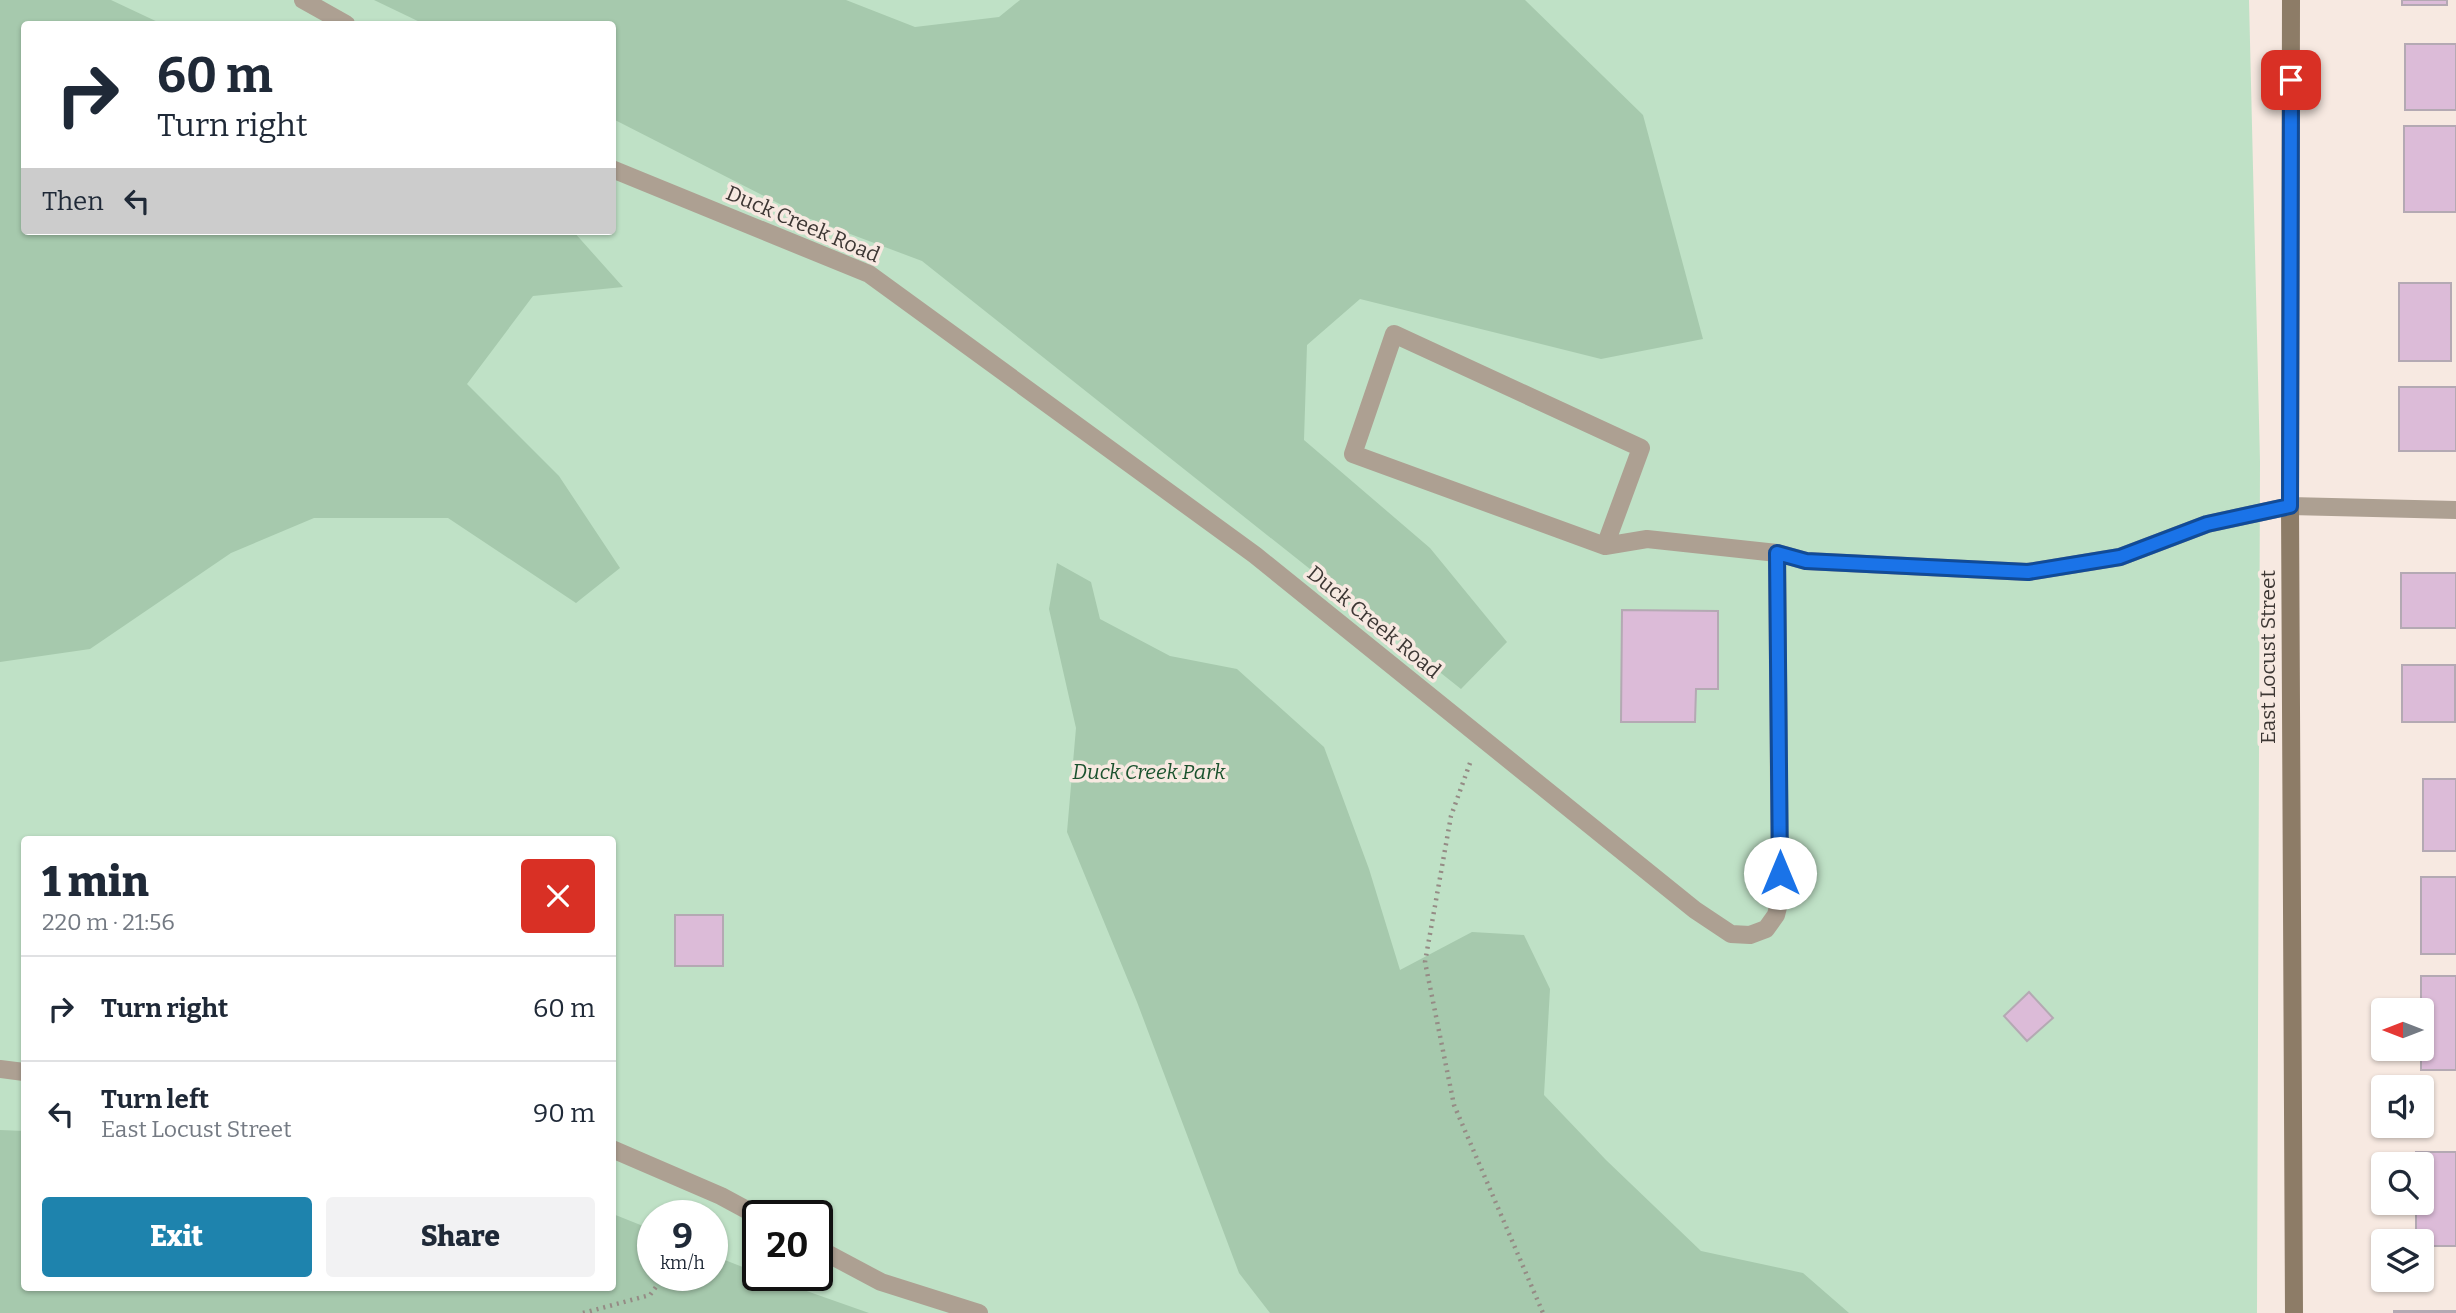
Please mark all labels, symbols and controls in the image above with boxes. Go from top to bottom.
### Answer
text: 60 m [157,46,273,105]
icon: right [42,49,133,140]
pin [2261,50,2321,110]
icon: arrive [2272,61,2310,99]
text: Turn right [157,106,308,144]
street label: Duck Creek Road [722,180,884,268]
icon: left [118,182,156,220]
text: Then [42,186,104,217]
street label: Duck Creek Road [1302,560,1446,684]
street label: East Locust Street [2255,570,2281,744]
park label: Duck Creek Park [1072,759,1226,785]
position arrow [1743,836,1817,910]
text: 1 min [42,857,149,907]
button: close [521,859,595,933]
text: 220 m · 21:56 [42,908,175,936]
icon: right [42,990,80,1028]
text: Turn right [101,993,228,1024]
text: 60 m [533,993,595,1024]
north arrow [2371,998,2434,1060]
map controls [2371,998,2434,1292]
button: sound [2371,1075,2434,1138]
text: Turn left [101,1084,209,1115]
icon: left [42,1095,80,1133]
text: 90 m [533,1098,595,1129]
text: East Locust Street [101,1115,292,1143]
button: search [2371,1152,2434,1215]
button: Exit [42,1197,312,1277]
button: Share [326,1197,595,1277]
speed limit sign: 20 [742,1200,833,1291]
text: 9 [672,1215,693,1257]
button: layers [2371,1229,2434,1292]
text: km/h [660,1252,705,1274]

